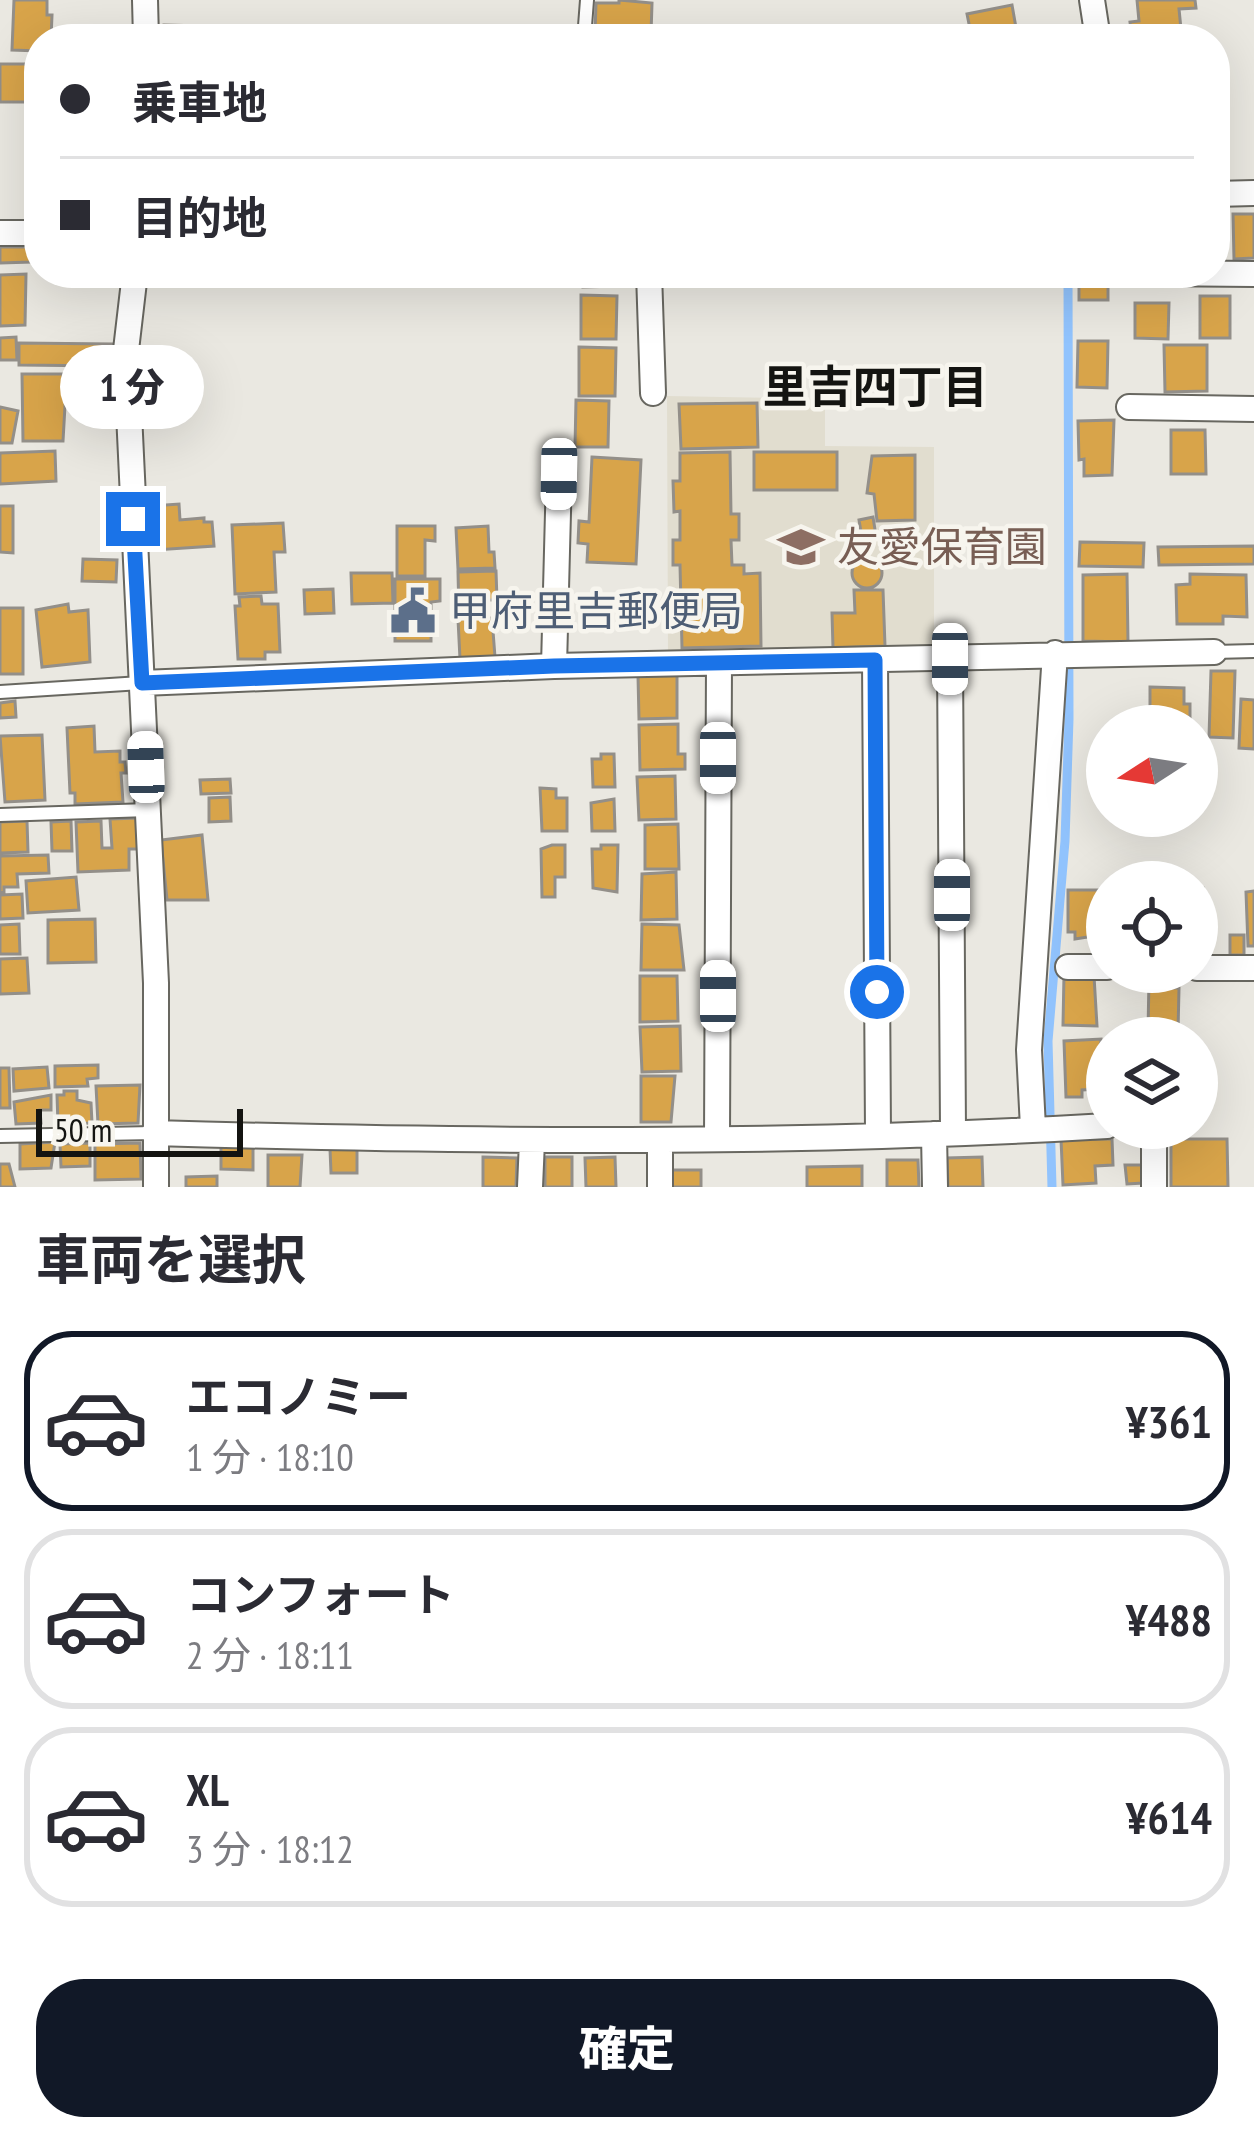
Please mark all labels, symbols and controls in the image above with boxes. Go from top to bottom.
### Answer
text: 乗車地 [132,73,267,131]
text: 目的地 [132,188,267,246]
callout: 1 分 [61,345,205,429]
district label: 里吉四丁目 [762,357,988,415]
text: 1 分 [99,361,165,412]
car [540,438,578,510]
route end [106,492,160,546]
place label: 友愛保育園 [837,519,1047,574]
school or university icon: 友愛保育園 [776,522,826,572]
place label: 甲府里吉郵便局 [449,583,743,638]
public building icon: 甲府里吉郵便局 [388,586,438,636]
car [932,623,968,695]
north arrow [1086,705,1218,837]
map controls [1086,705,1218,1149]
car [700,722,736,794]
car [127,730,165,804]
car [934,859,970,931]
button: locate [1086,861,1218,993]
car [700,960,736,1032]
route start [850,965,904,1019]
button: layers [1086,1017,1218,1149]
scale bar [36,1103,243,1156]
text: 50 m [54,1108,112,1151]
text: 車両を選択 [36,1224,306,1294]
icon: car [42,1367,150,1475]
text: エコノミー [186,1367,411,1425]
text: ¥361 [1126,1392,1212,1450]
text: 1 分 · 18:10 [186,1431,354,1482]
icon: car [42,1565,150,1673]
text: コンフォート [186,1565,455,1623]
text: ¥488 [1126,1590,1212,1648]
text: 2 分 · 18:11 [186,1629,354,1680]
text: XL [186,1760,229,1818]
icon: car [42,1763,150,1871]
text: ¥614 [1126,1788,1212,1846]
text: 3 分 · 18:12 [186,1823,354,1874]
button: 確定 [36,1979,1218,2117]

